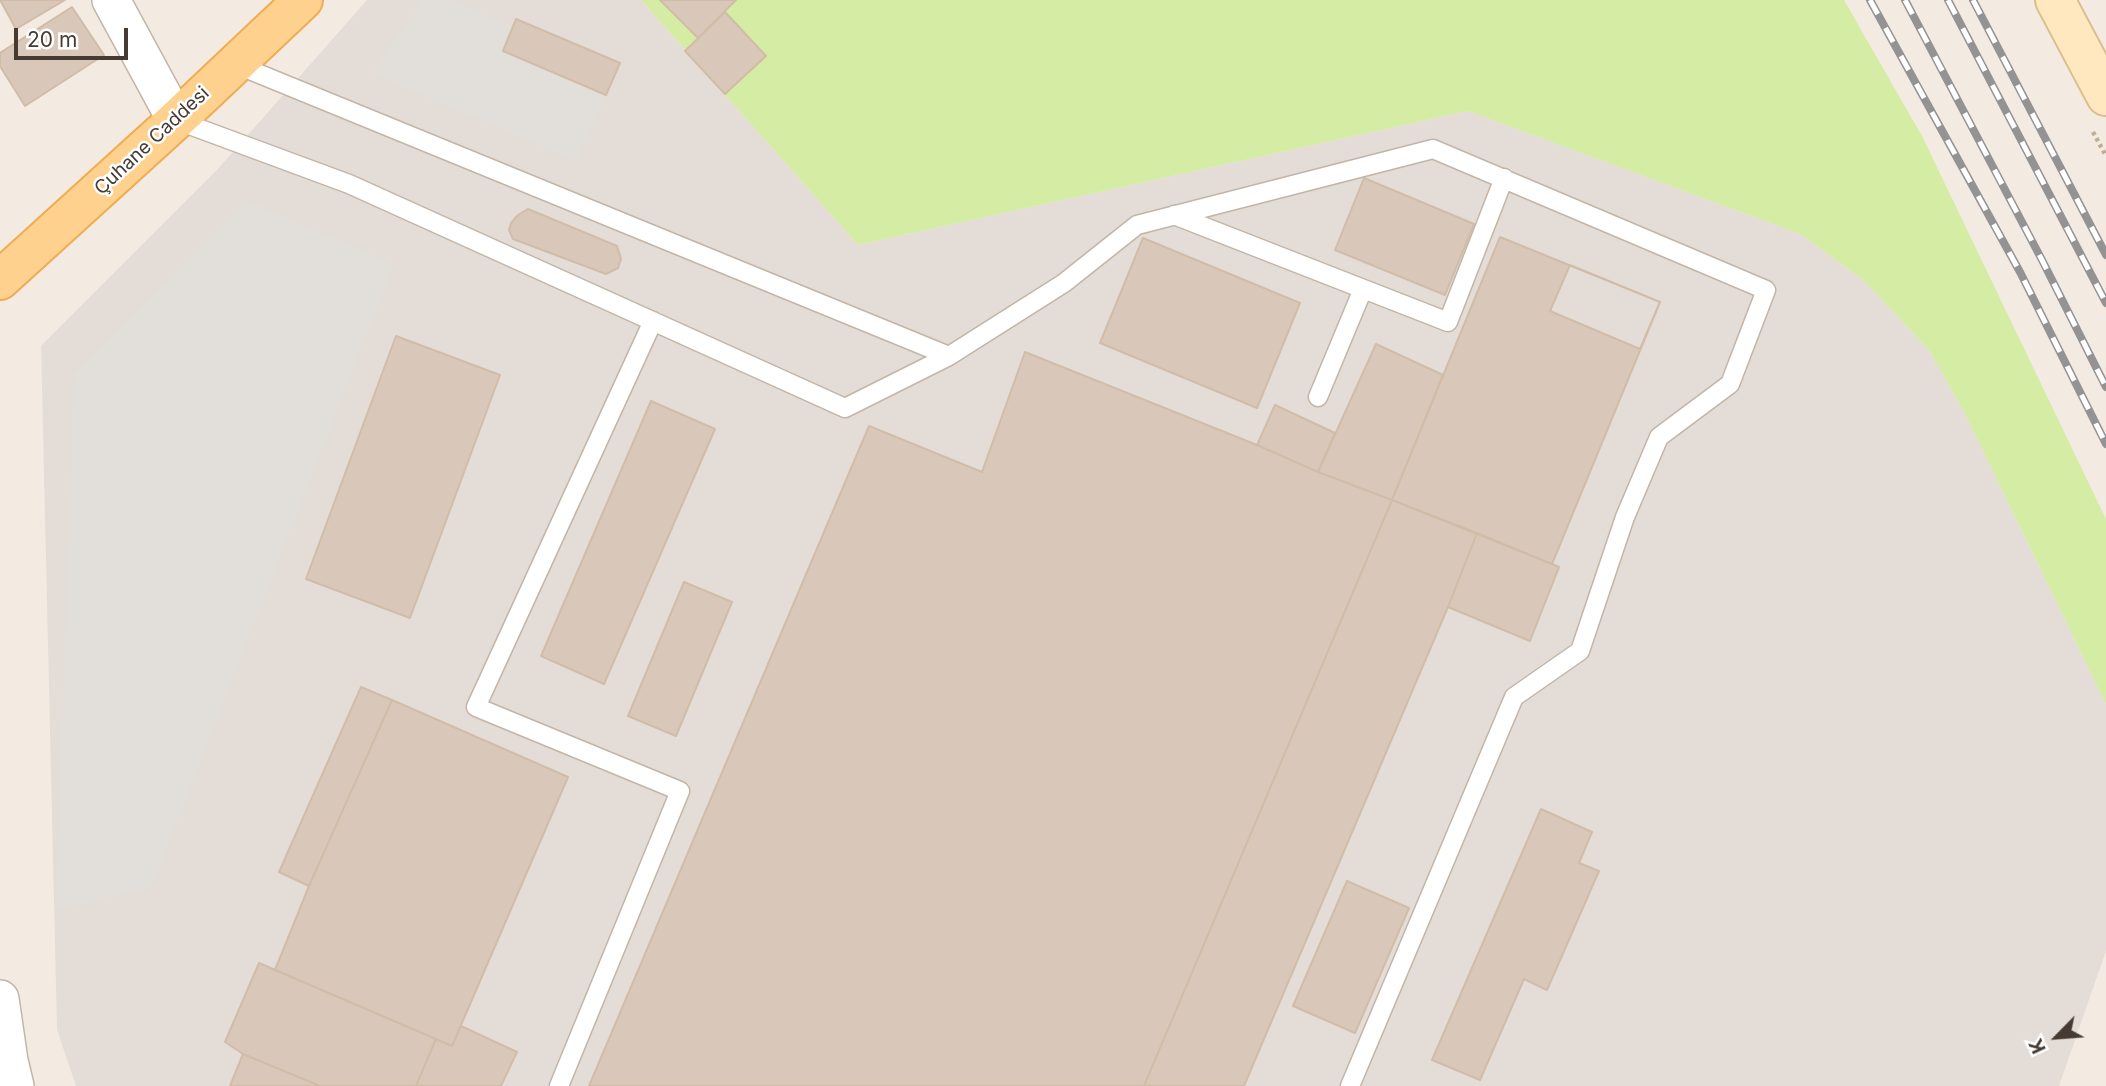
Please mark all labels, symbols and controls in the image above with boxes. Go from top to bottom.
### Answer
scale bar [18,14,131,58]
text: 20 m [27,27,77,52]
street label: Çuhane Caddesi [90,82,214,200]
north arrow [2022,1002,2092,1072]
text: K [2024,1035,2051,1057]

